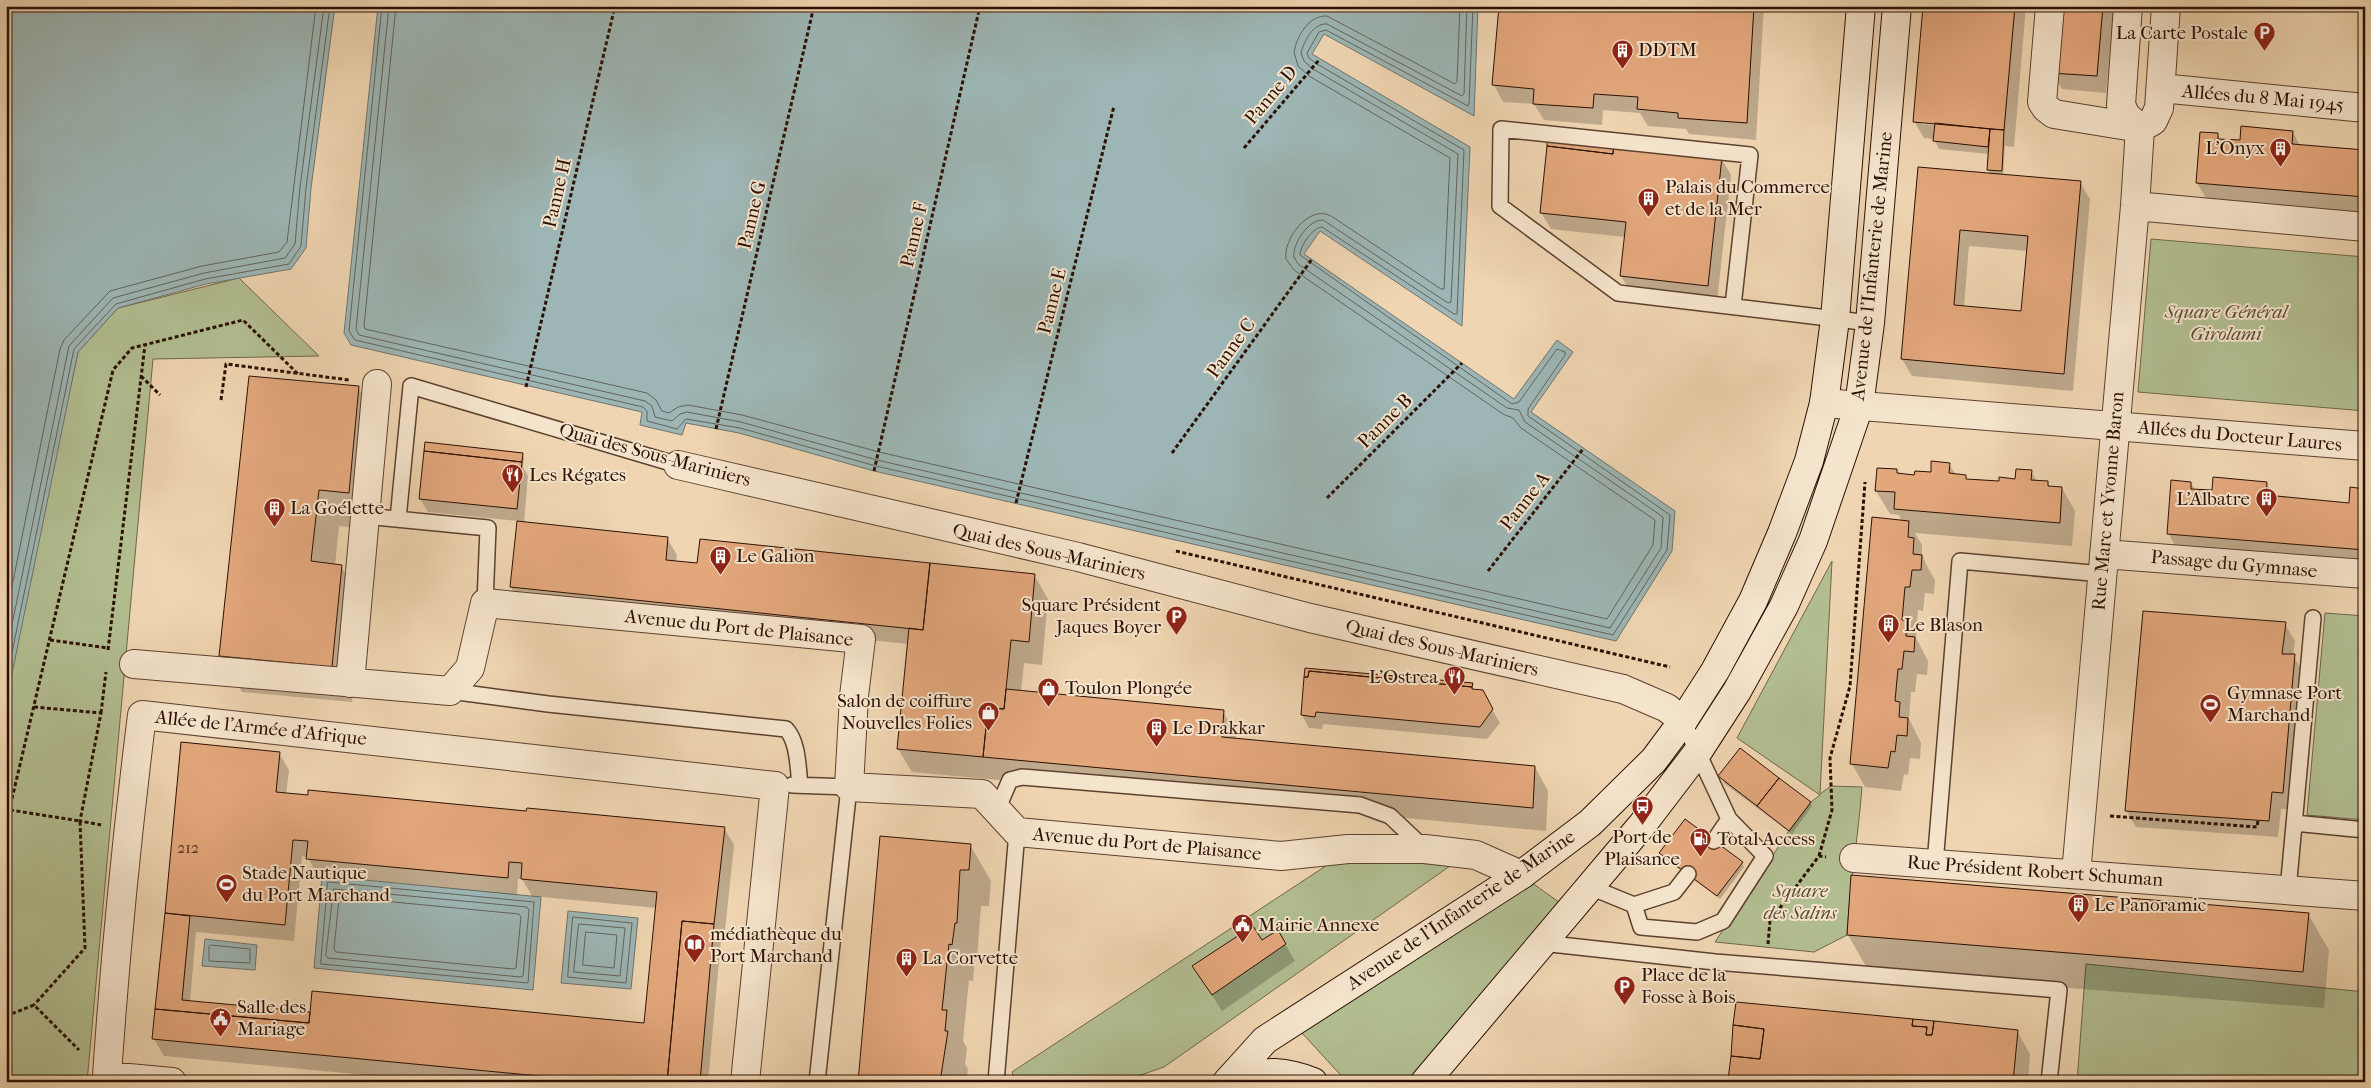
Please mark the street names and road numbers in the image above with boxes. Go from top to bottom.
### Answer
street label: Panne D [1240,61,1302,129]
street label: Allées du 8 Mai 1945 [2180,80,2345,116]
street label: Avenue de l'Infanterie de Marine [1847,131,1897,402]
street label: Panne H [538,156,576,230]
street label: Panne G [734,179,770,251]
street label: Panne F [896,201,932,269]
street label: Panne E [1033,265,1071,336]
street label: Panne C [1202,314,1260,382]
street label: Panne B [1353,389,1417,453]
street label: Rue Marc et Yvonne Baron [2087,391,2129,611]
street label: Allées du Docteur Laures [2136,416,2343,456]
street label: Quai des Sous-Mariniers [557,419,753,491]
street label: Panne A [1495,467,1555,534]
street label: Quai des Sous-Mariniers [950,519,1148,585]
street label: Passage du Gymnase [2150,546,2318,582]
street label: Avenue du Port de Plaisance [623,605,854,651]
street label: Quai des Sous-Mariniers [1343,615,1541,681]
street label: Allée de l'Armée d'Afrique [153,706,368,750]
street label: Avenue du Port de Plaisance [1031,823,1262,865]
street label: Avenue de l'Infanterie de Marine [1342,825,1579,995]
street label: Rue Président Robert Schuman [1906,851,2164,891]

